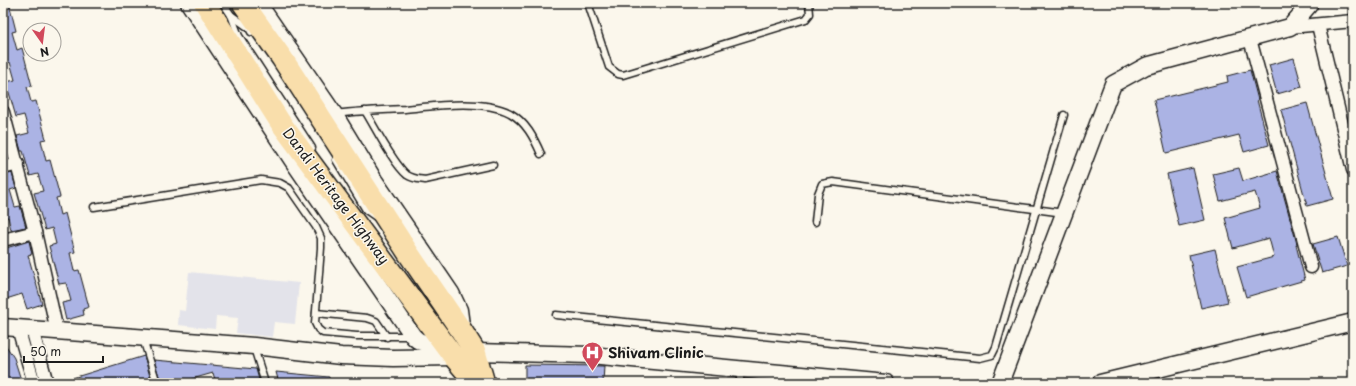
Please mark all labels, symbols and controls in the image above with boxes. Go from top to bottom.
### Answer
north arrow [22,22,62,62]
text: N [38,43,51,62]
street label: Dandi Heritage Highway [278,123,395,268]
scale bar [24,338,103,364]
hospital icon: Shivam Clinic [580,340,606,373]
text: 50 m [30,342,61,360]
place label: Shivam Clinic [608,342,704,363]

